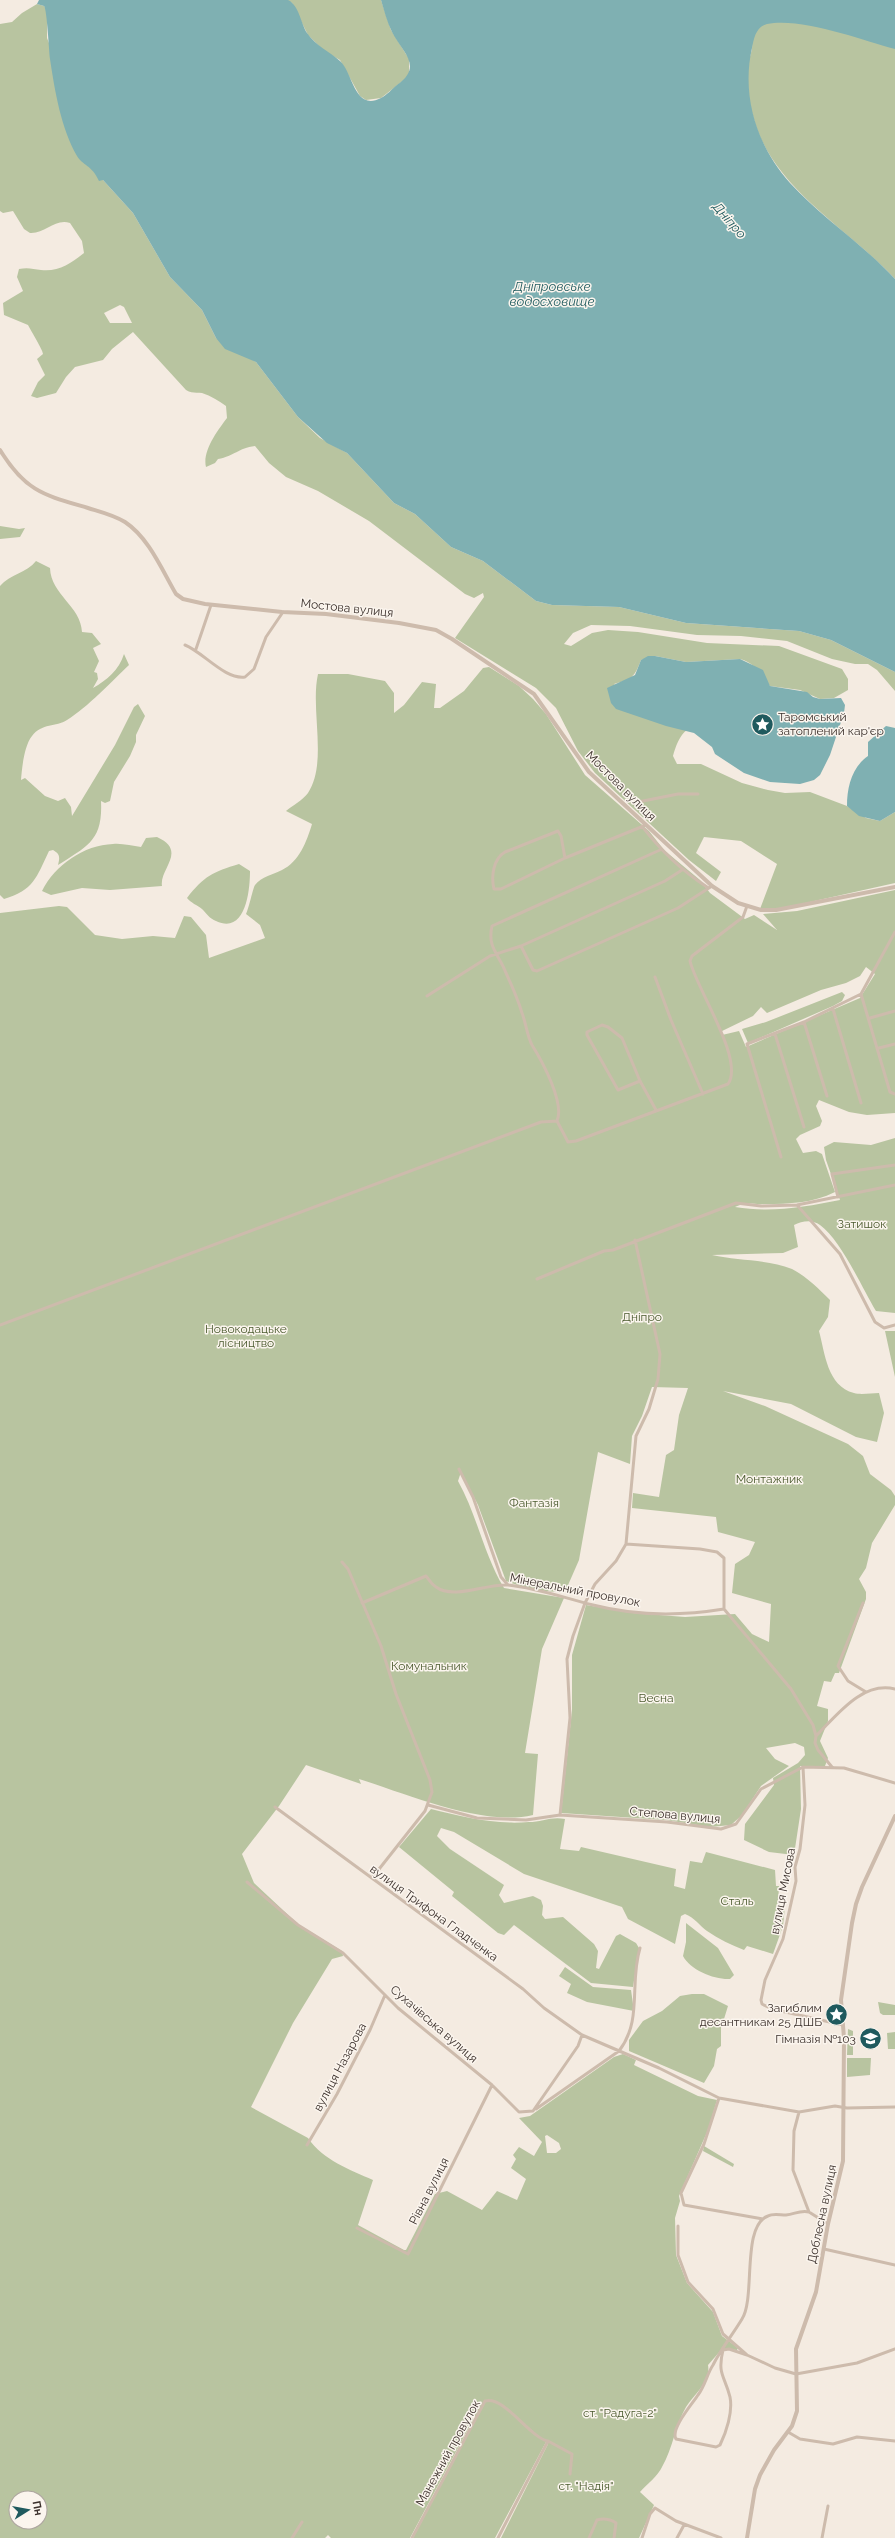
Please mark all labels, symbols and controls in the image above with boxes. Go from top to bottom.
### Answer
water label: Дніпро [709,198,750,242]
water label: Дніпровське водосховище [509,279,595,309]
street label: Мостова вулиця [300,596,394,620]
place label: Таромський затоплений кар'єр [778,710,884,738]
place icon: Таромський затоплений кар'єр [749,711,775,737]
street label: Мостова вулиця [583,748,659,824]
park label: Затишок [838,1217,886,1231]
park label: Дніпро [622,1310,662,1324]
park label: Новокодацьке лісництво [205,1322,287,1350]
park label: Монтажник [736,1472,802,1486]
park label: Фантазія [509,1496,559,1510]
street label: Мінеральний провулок [509,1570,641,1610]
park label: Комунальник [391,1659,467,1673]
park label: Весна [638,1691,674,1705]
street label: Степова вулиця [629,1804,721,1826]
street label: вулиця Мисова [768,1847,798,1935]
street label: вулиця Трифона Гладченка [367,1862,501,1964]
park label: Сталь [720,1894,754,1908]
street label: Сухачівська вулиця [388,1982,480,2066]
place label: Загиблим десантникам 25 ДШБ [700,2001,822,2029]
place icon: Загиблим десантникам 25 ДШБ [824,2002,850,2028]
street label: вулиця Назарова [311,2020,369,2114]
school or university icon: Гімназія №103 [858,2026,884,2052]
place label: Гімназія №103 [775,2032,856,2046]
street label: Рівна вулиця [406,2155,452,2227]
street label: Доблесна вулиця [805,2163,839,2265]
street label: Манежний провулок [413,2397,483,2509]
park label: ст. "Радуга-2" [583,2406,657,2420]
park label: ст. "Надія" [559,2479,614,2493]
north arrow [8,2490,48,2530]
text: Пн [30,2500,45,2517]

